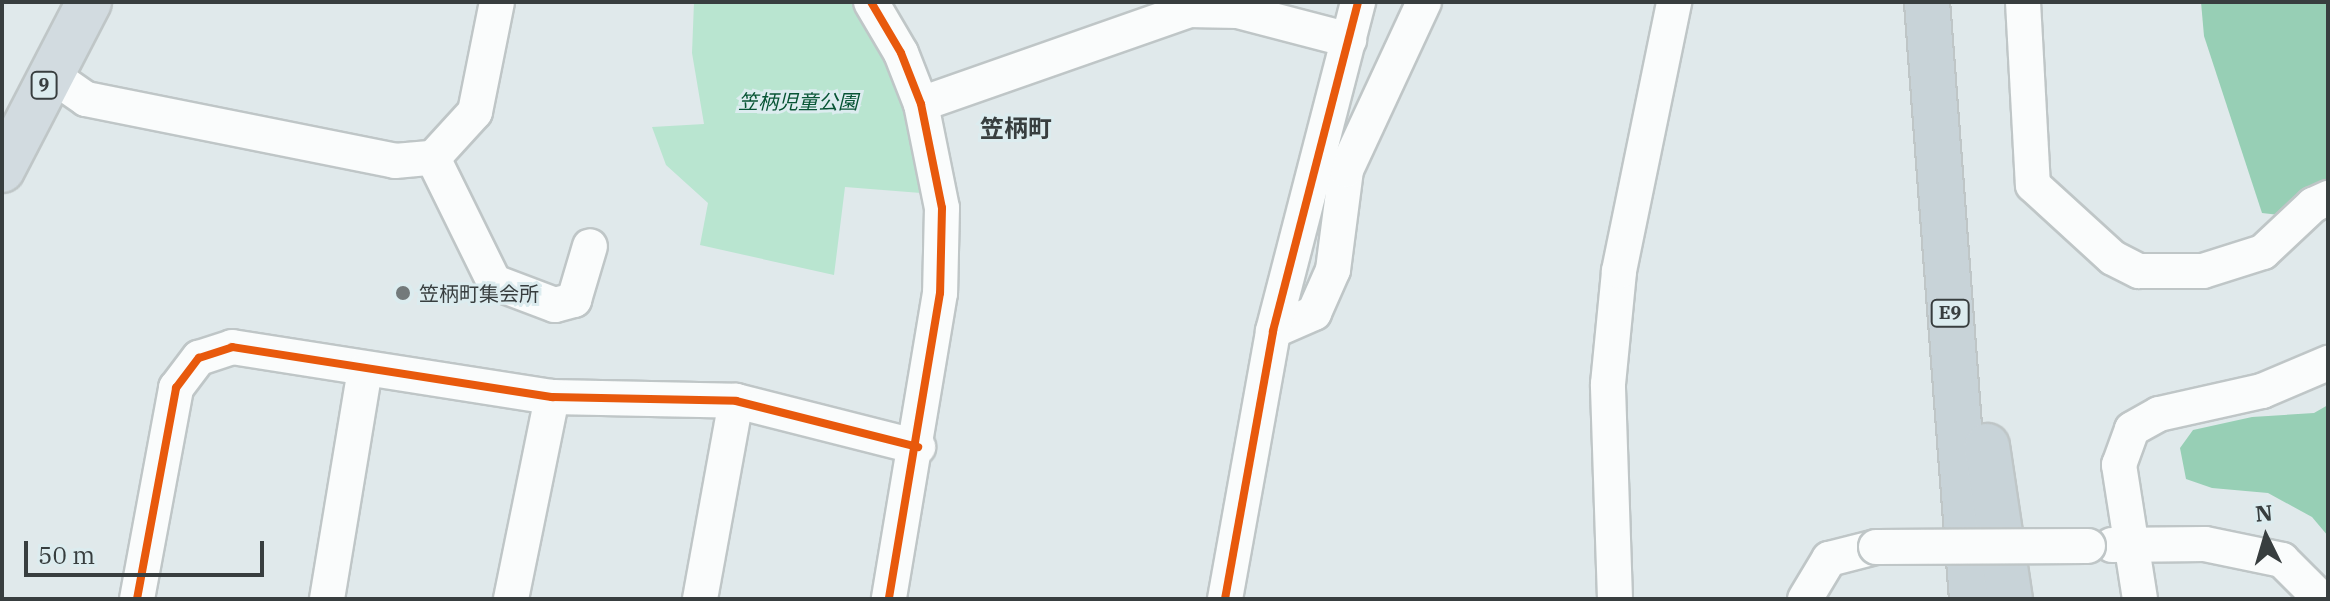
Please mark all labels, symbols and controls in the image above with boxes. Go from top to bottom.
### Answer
road number: 9 [30,71,58,99]
park label: 笠柄児童公園 [738,89,858,113]
district label: 笠柄町 [980,115,1052,143]
place label: 笠柄町集会所 [419,281,539,305]
marker: 笠柄町集会所 [394,284,412,302]
road number: E9 [1930,299,1970,327]
north arrow [2226,497,2306,577]
text: N [2254,497,2274,528]
scale bar [28,525,268,575]
text: 50 m [38,539,95,571]

